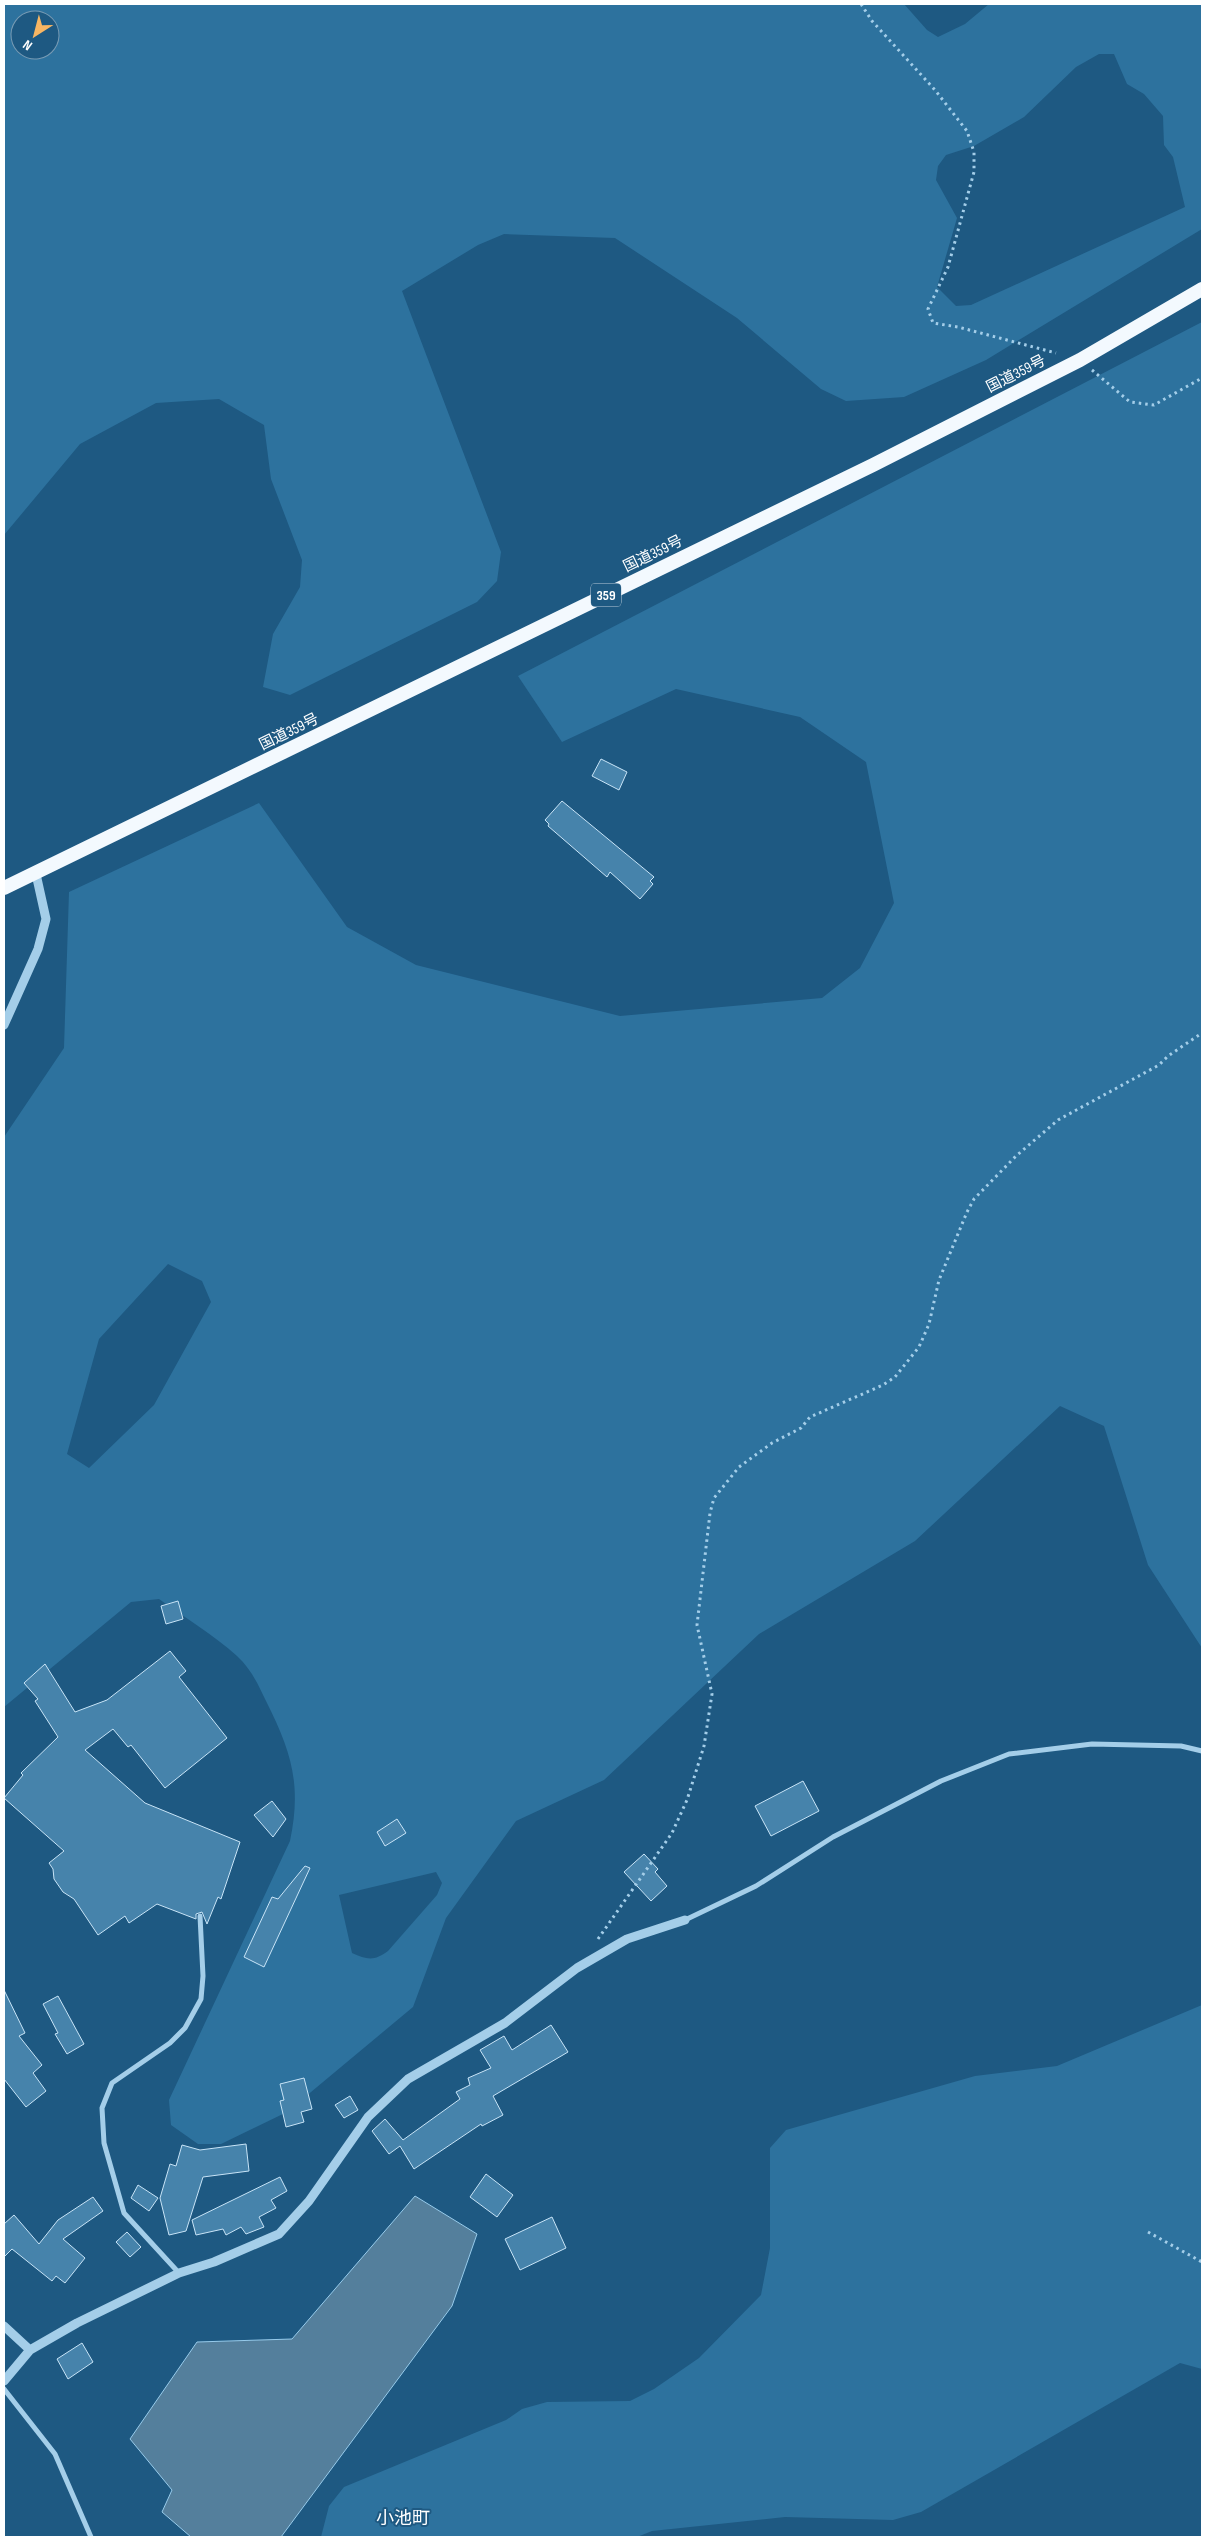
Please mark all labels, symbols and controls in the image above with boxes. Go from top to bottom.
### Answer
north arrow [10,10,60,60]
text: N [20,36,36,54]
street label: 国道359号 [983,351,1049,397]
street label: 国道359号 [620,531,686,577]
road number: 359 [591,584,621,606]
street label: 国道359号 [256,709,322,755]
district label: 小池町 [376,2508,430,2529]

